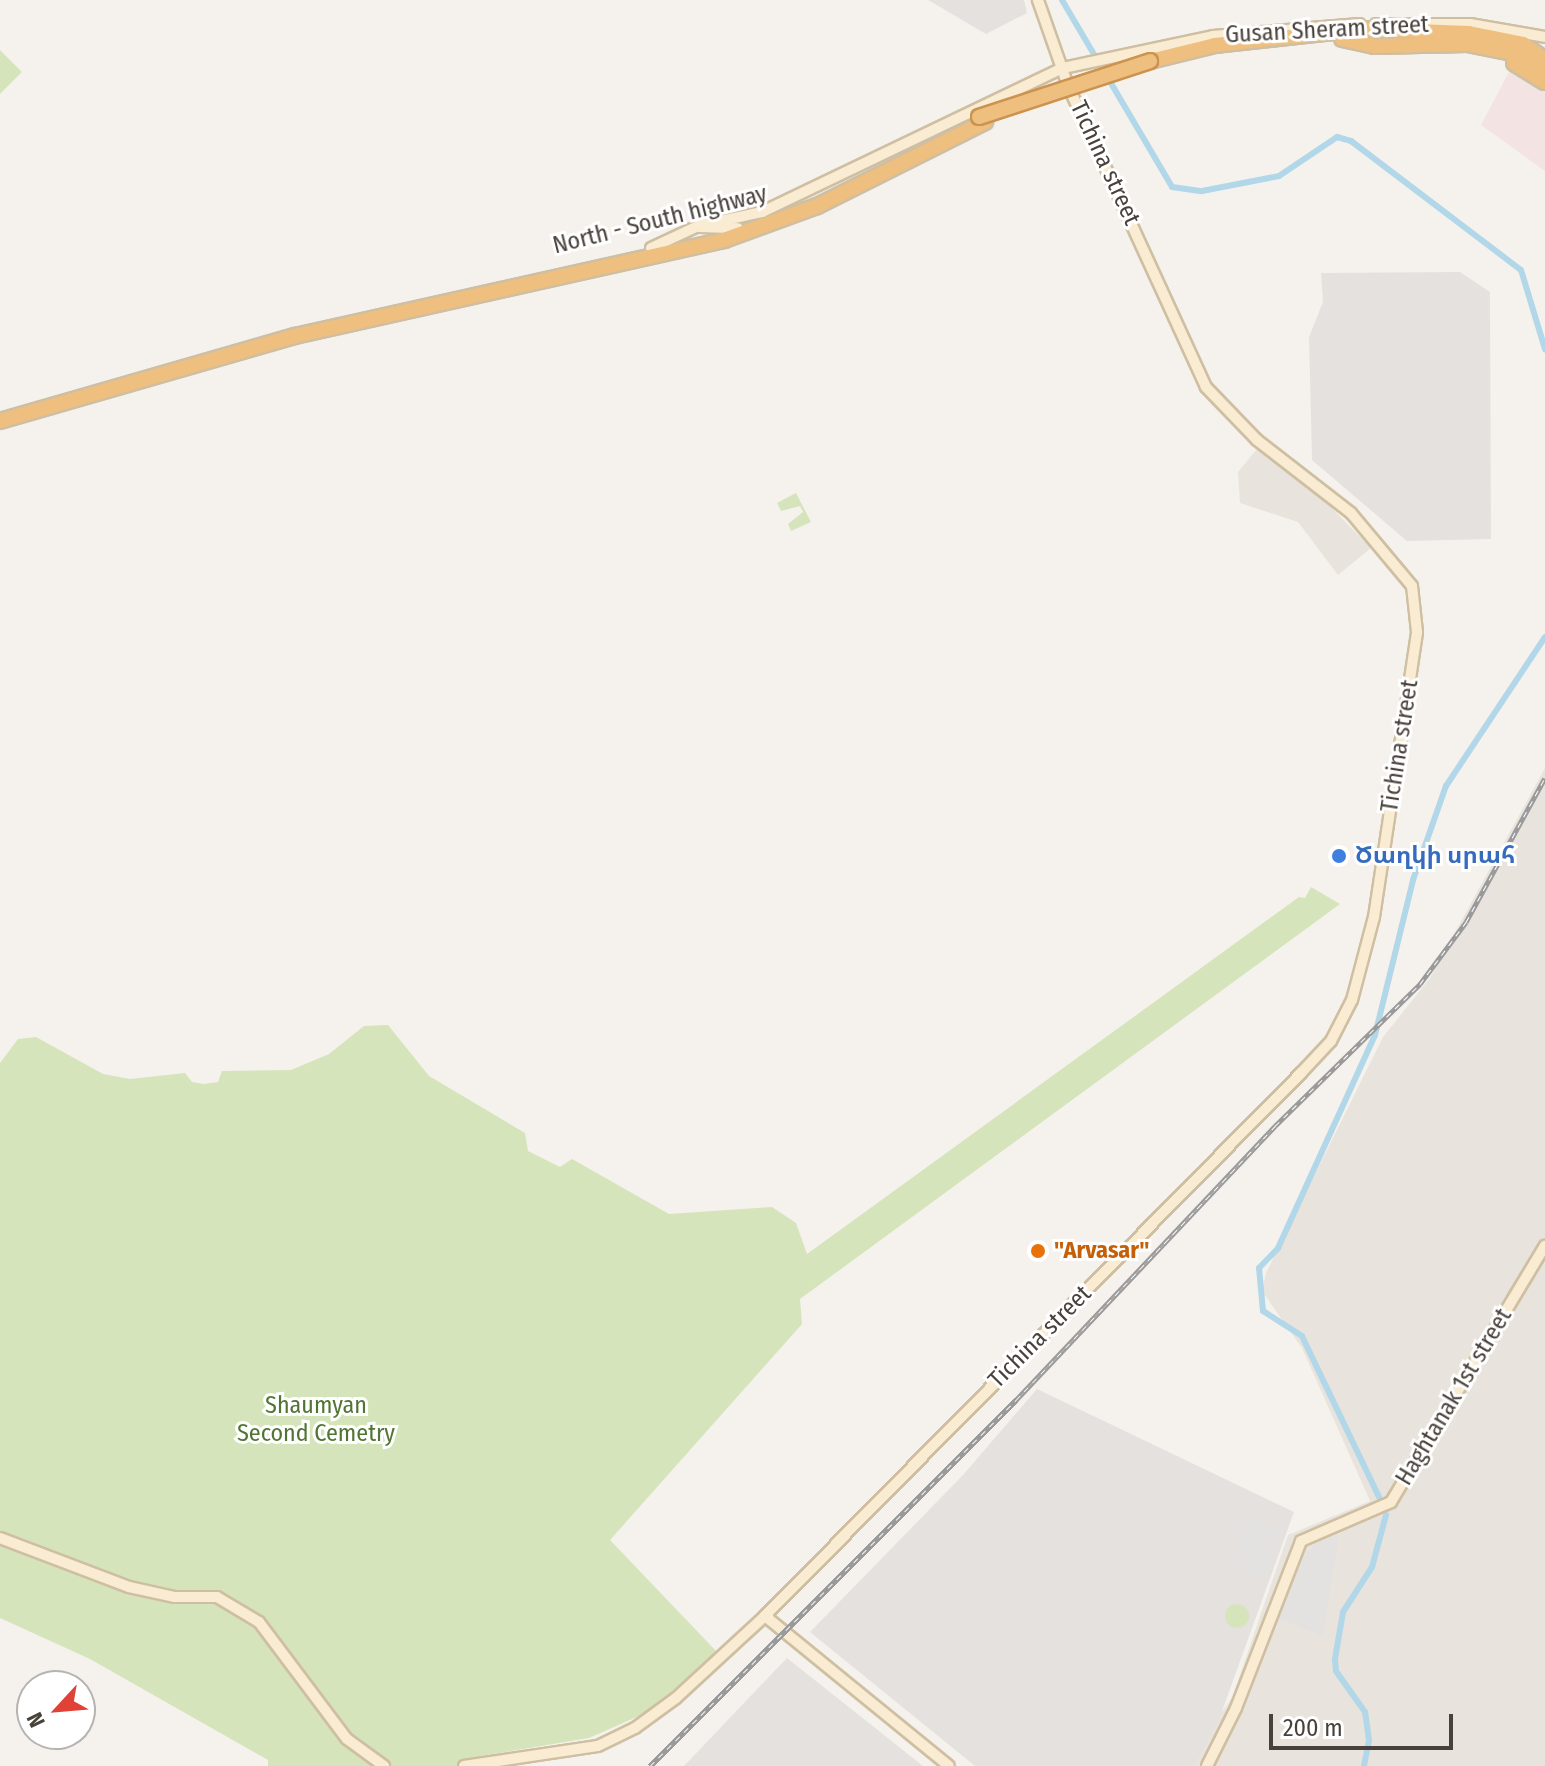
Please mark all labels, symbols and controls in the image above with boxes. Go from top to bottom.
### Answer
street label: Gusan Sheram street [1225,10,1429,50]
street label: Tichina street [1064,96,1146,230]
street label: North - South highway [550,179,770,261]
street label: Tichina street [1375,678,1425,814]
place label: Ծաղկի սրահ [1355,842,1516,870]
marker: Ծաղկի սրահ [1330,847,1348,865]
place label: "Arvasar" [1054,1237,1149,1265]
marker: "Arvasar" [1029,1242,1047,1260]
street label: Tichina street [983,1280,1097,1394]
street label: Haghtanak 1st street [1390,1303,1518,1491]
park label: Shaumyan Second Cemetry [237,1392,395,1448]
north arrow [16,1670,96,1750]
scale bar [1273,1698,1457,1748]
text: N [21,1708,51,1732]
text: 200 m [1283,1714,1343,1742]

